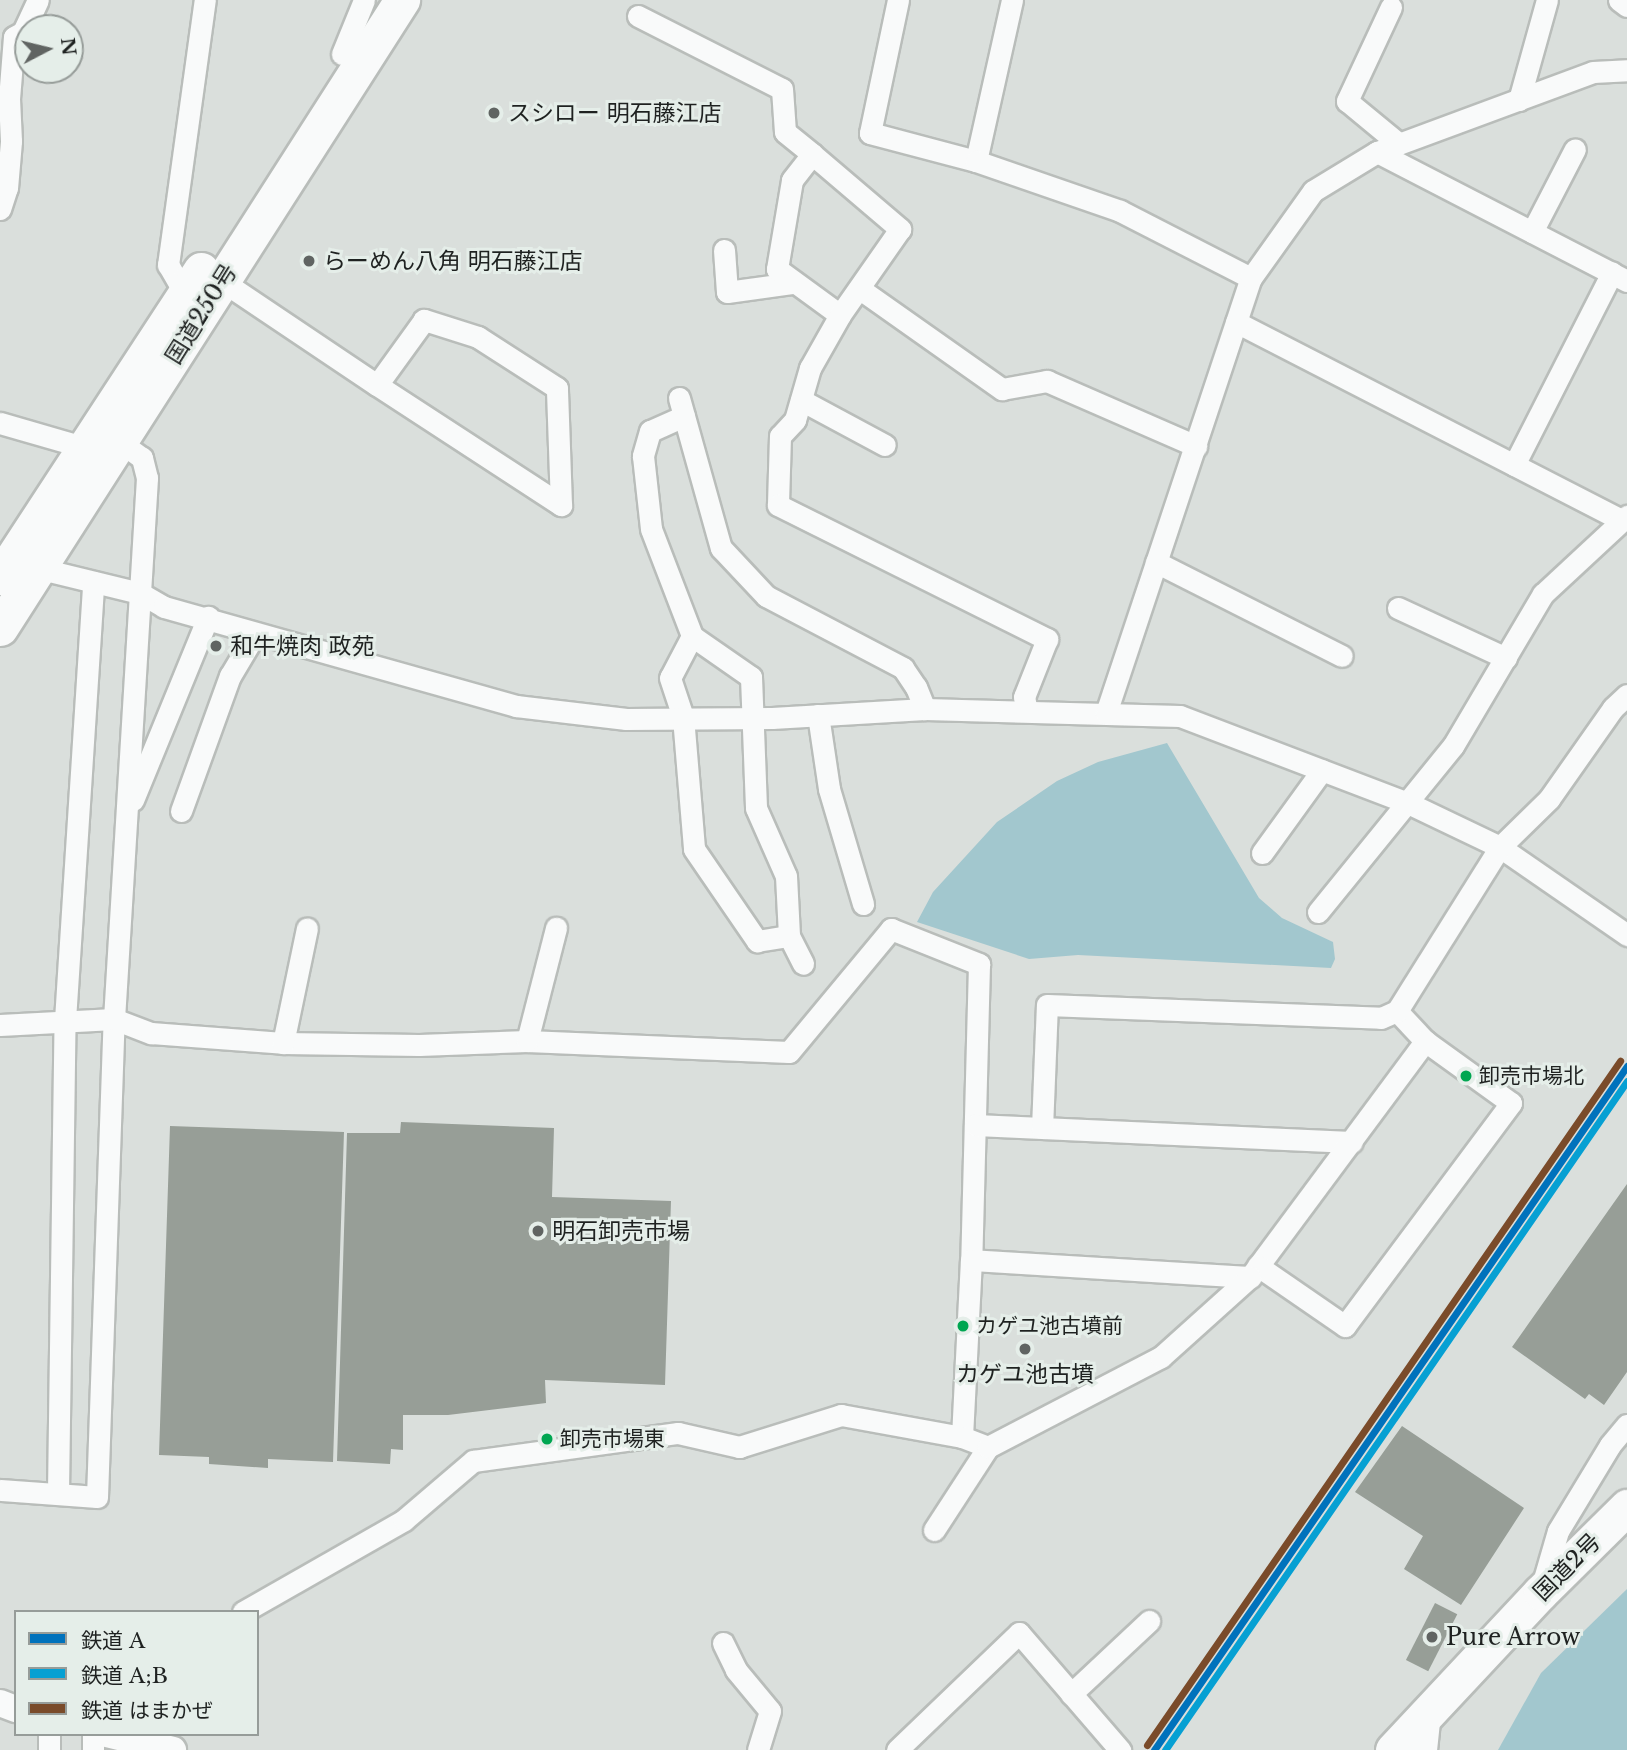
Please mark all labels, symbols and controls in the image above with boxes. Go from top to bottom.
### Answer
north arrow [14,14,84,84]
text: N [56,36,81,57]
place label: スシロー 明石藤江店 [508,99,722,127]
marker: スシロー 明石藤江店 [486,105,502,121]
place label: らーめん八角 明石藤江店 [323,247,583,275]
marker: らーめん八角 明石藤江店 [301,253,317,269]
street label: 国道250号 [159,259,243,369]
place label: 和牛焼肉 政苑 [230,632,375,660]
marker: 和牛焼肉 政苑 [208,638,224,654]
place label: 卸売市場北 [1479,1063,1584,1089]
marker: 卸売市場北 [1459,1069,1473,1083]
place label: 明石卸売市場 [552,1217,690,1245]
marker: 明石卸売市場 [530,1223,546,1239]
place label: カゲユ池古墳前 [976,1313,1123,1339]
marker: カゲユ池古墳前 [956,1319,970,1333]
marker: カゲユ池古墳 [1017,1341,1033,1357]
place label: カゲユ池古墳 [956,1360,1094,1388]
place label: 卸売市場東 [560,1426,665,1452]
marker: 卸売市場東 [540,1432,554,1446]
street label: 国道2号 [1528,1528,1606,1606]
legend [14,1610,259,1736]
place label: Pure Arrow [1446,1623,1581,1651]
text: 鉄道 A [81,1628,145,1654]
marker: Pure Arrow [1424,1629,1440,1645]
text: 鉄道 A;B [81,1663,168,1689]
text: 鉄道 はまかぜ [81,1698,213,1724]

